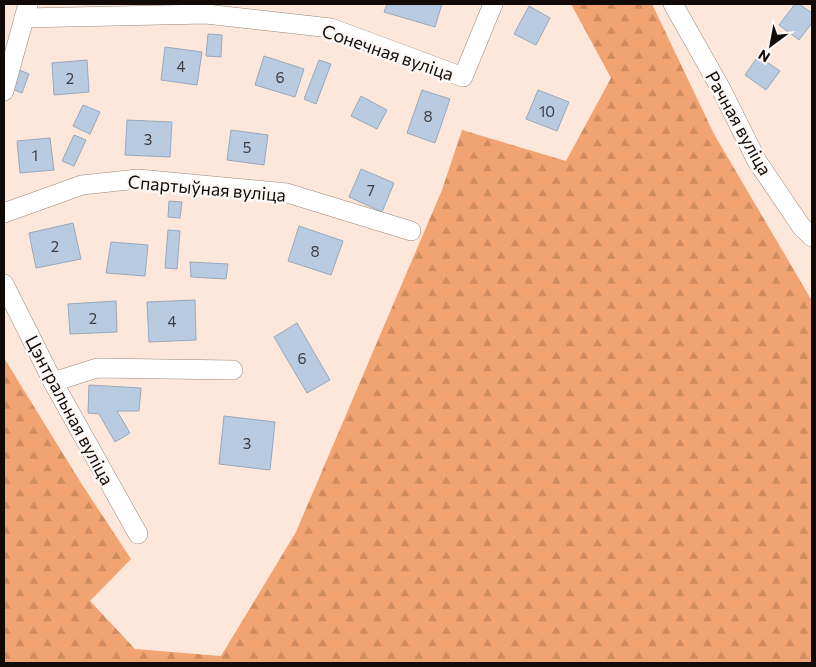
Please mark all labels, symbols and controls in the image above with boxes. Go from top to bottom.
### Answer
street label: Сонечная вуліца [319,19,457,85]
north arrow [746,20,796,70]
text: N [755,46,773,66]
house number: 4 [177,57,186,75]
street label: Рачная вуліца [701,67,777,179]
house number: 6 [275,68,285,86]
house number: 2 [66,69,74,87]
house number: 10 [539,102,555,120]
house number: 8 [423,107,433,125]
house number: 3 [144,130,152,148]
house number: 5 [243,138,251,156]
house number: 1 [32,146,38,164]
street label: Спартыўная вуліца [127,170,287,206]
house number: 7 [367,181,375,199]
house number: 2 [51,237,59,255]
house number: 8 [310,242,320,260]
house number: 2 [89,309,97,327]
house number: 4 [168,312,177,330]
street label: Цэнтральная вуліца [21,331,119,489]
house number: 6 [297,349,307,367]
house number: 3 [243,434,251,452]

